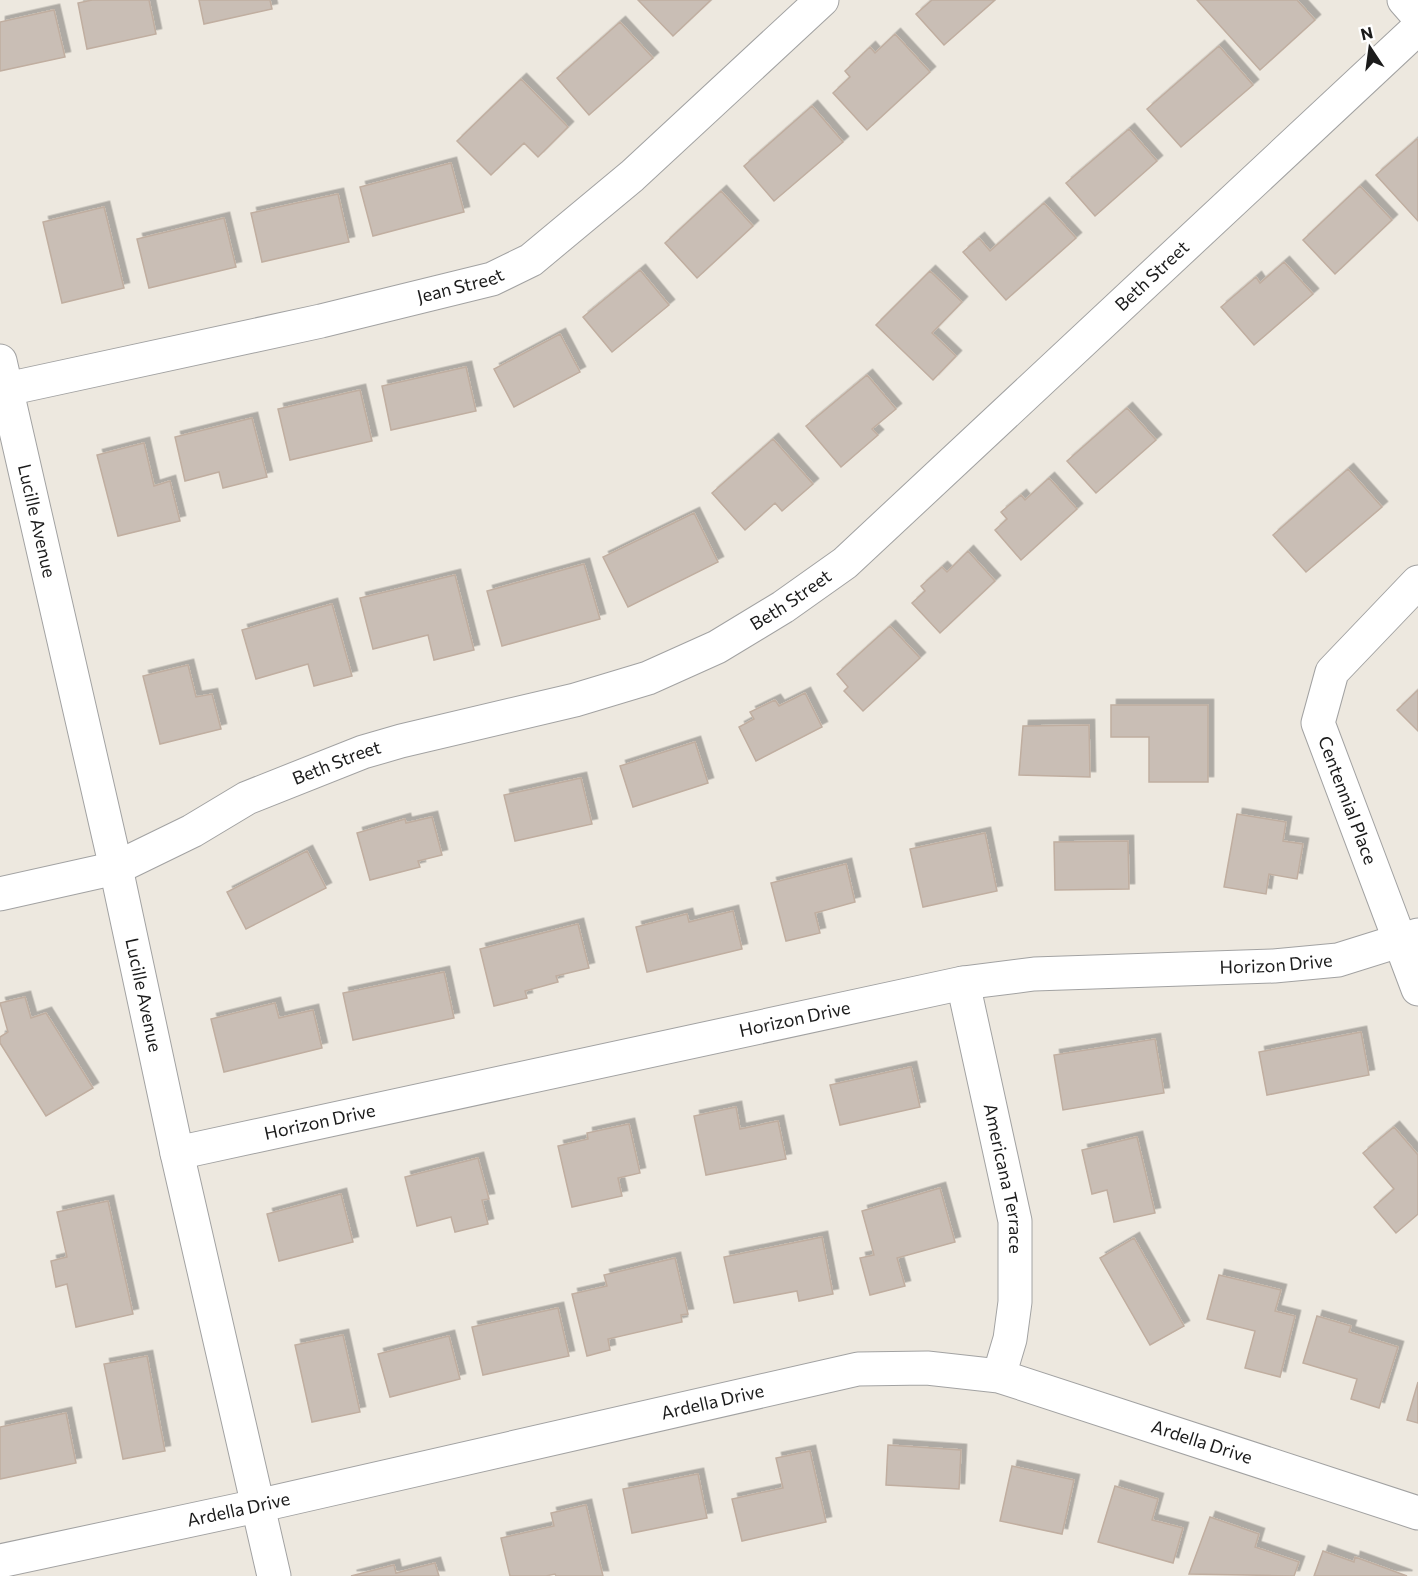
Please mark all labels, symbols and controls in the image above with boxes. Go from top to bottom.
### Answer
north arrow [1340,18,1400,78]
text: N [1359,22,1374,44]
street label: Beth Street [1110,236,1193,315]
street label: Jean Street [415,263,507,307]
street label: Lucille Avenue [14,462,61,580]
street label: Beth Street [746,564,835,634]
street label: Centennial Place [1314,733,1382,867]
street label: Beth Street [289,735,383,789]
street label: Lucille Avenue [121,936,167,1054]
street label: Horizon Drive [1219,949,1333,978]
street label: Horizon Drive [737,996,852,1041]
street label: Horizon Drive [262,1098,377,1144]
street label: Americana Terrace [980,1101,1027,1254]
street label: Ardella Drive [659,1379,766,1424]
street label: Ardella Drive [1149,1415,1255,1468]
street label: Ardella Drive [185,1487,292,1531]

